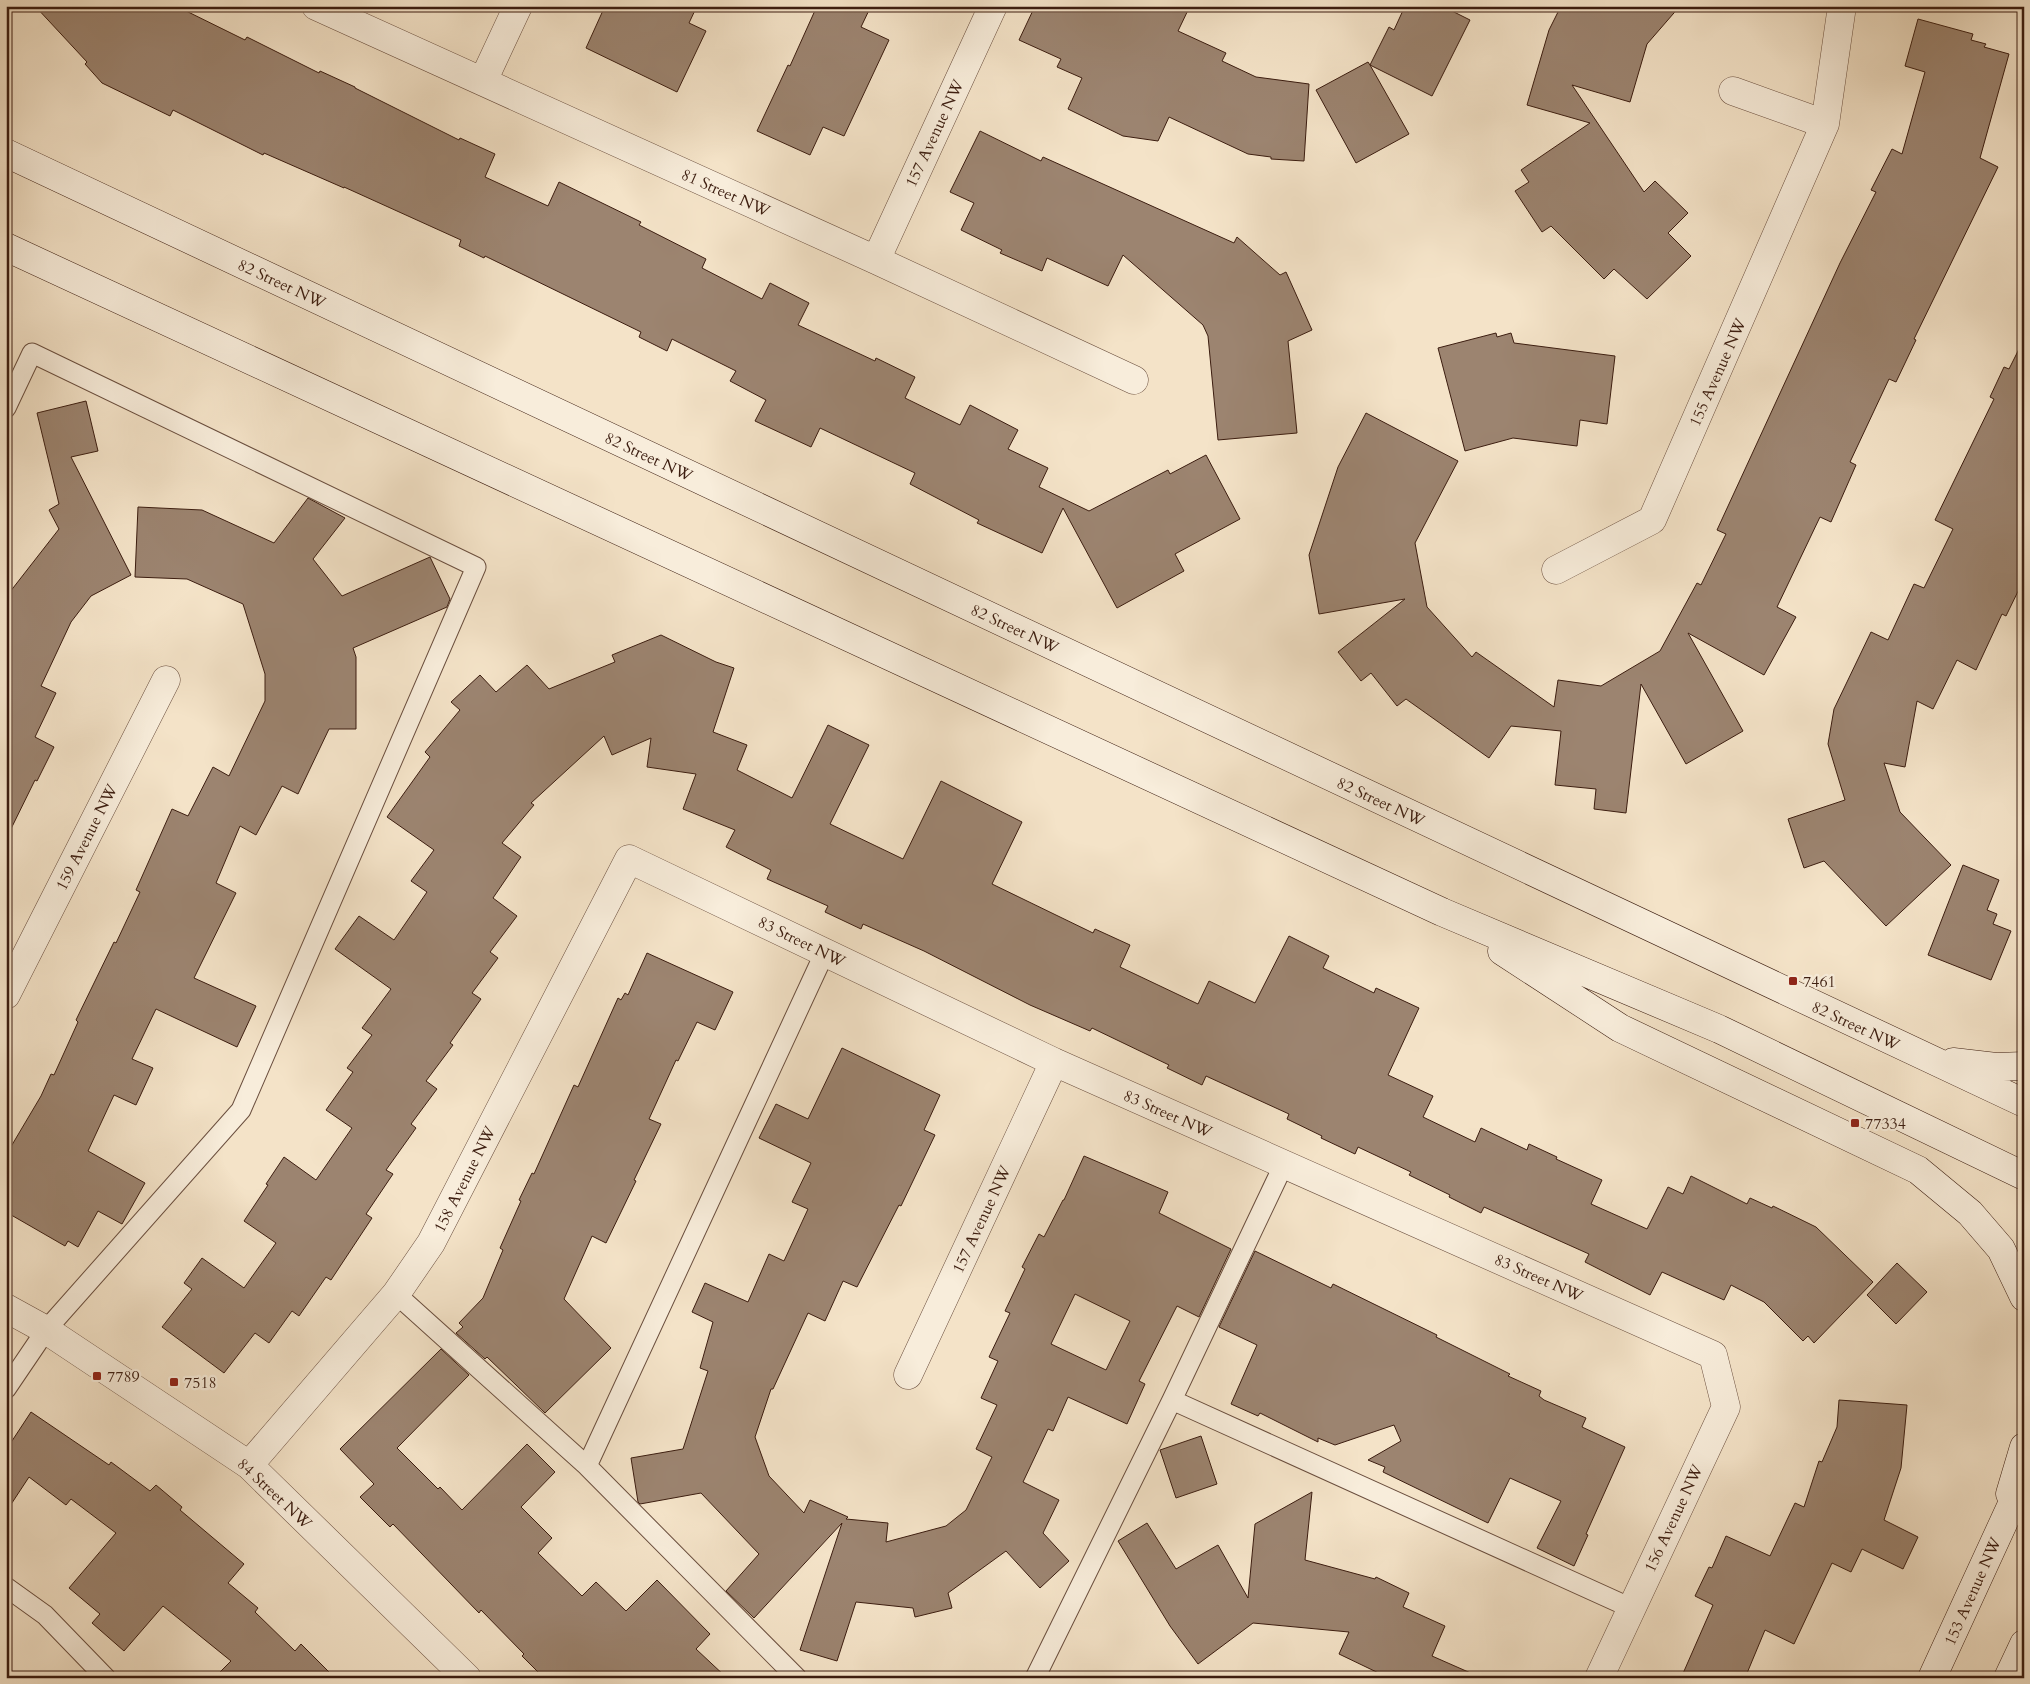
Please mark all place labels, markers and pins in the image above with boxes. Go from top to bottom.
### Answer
place label: 7461 [1803,971,1836,993]
marker: 7461 [1787,975,1799,987]
place label: 77334 [1865,1113,1906,1135]
marker: 77334 [1849,1117,1861,1129]
place label: 7789 [107,1366,140,1388]
marker: 7789 [91,1370,103,1382]
place label: 7518 [184,1372,217,1394]
marker: 7518 [168,1376,180,1388]

